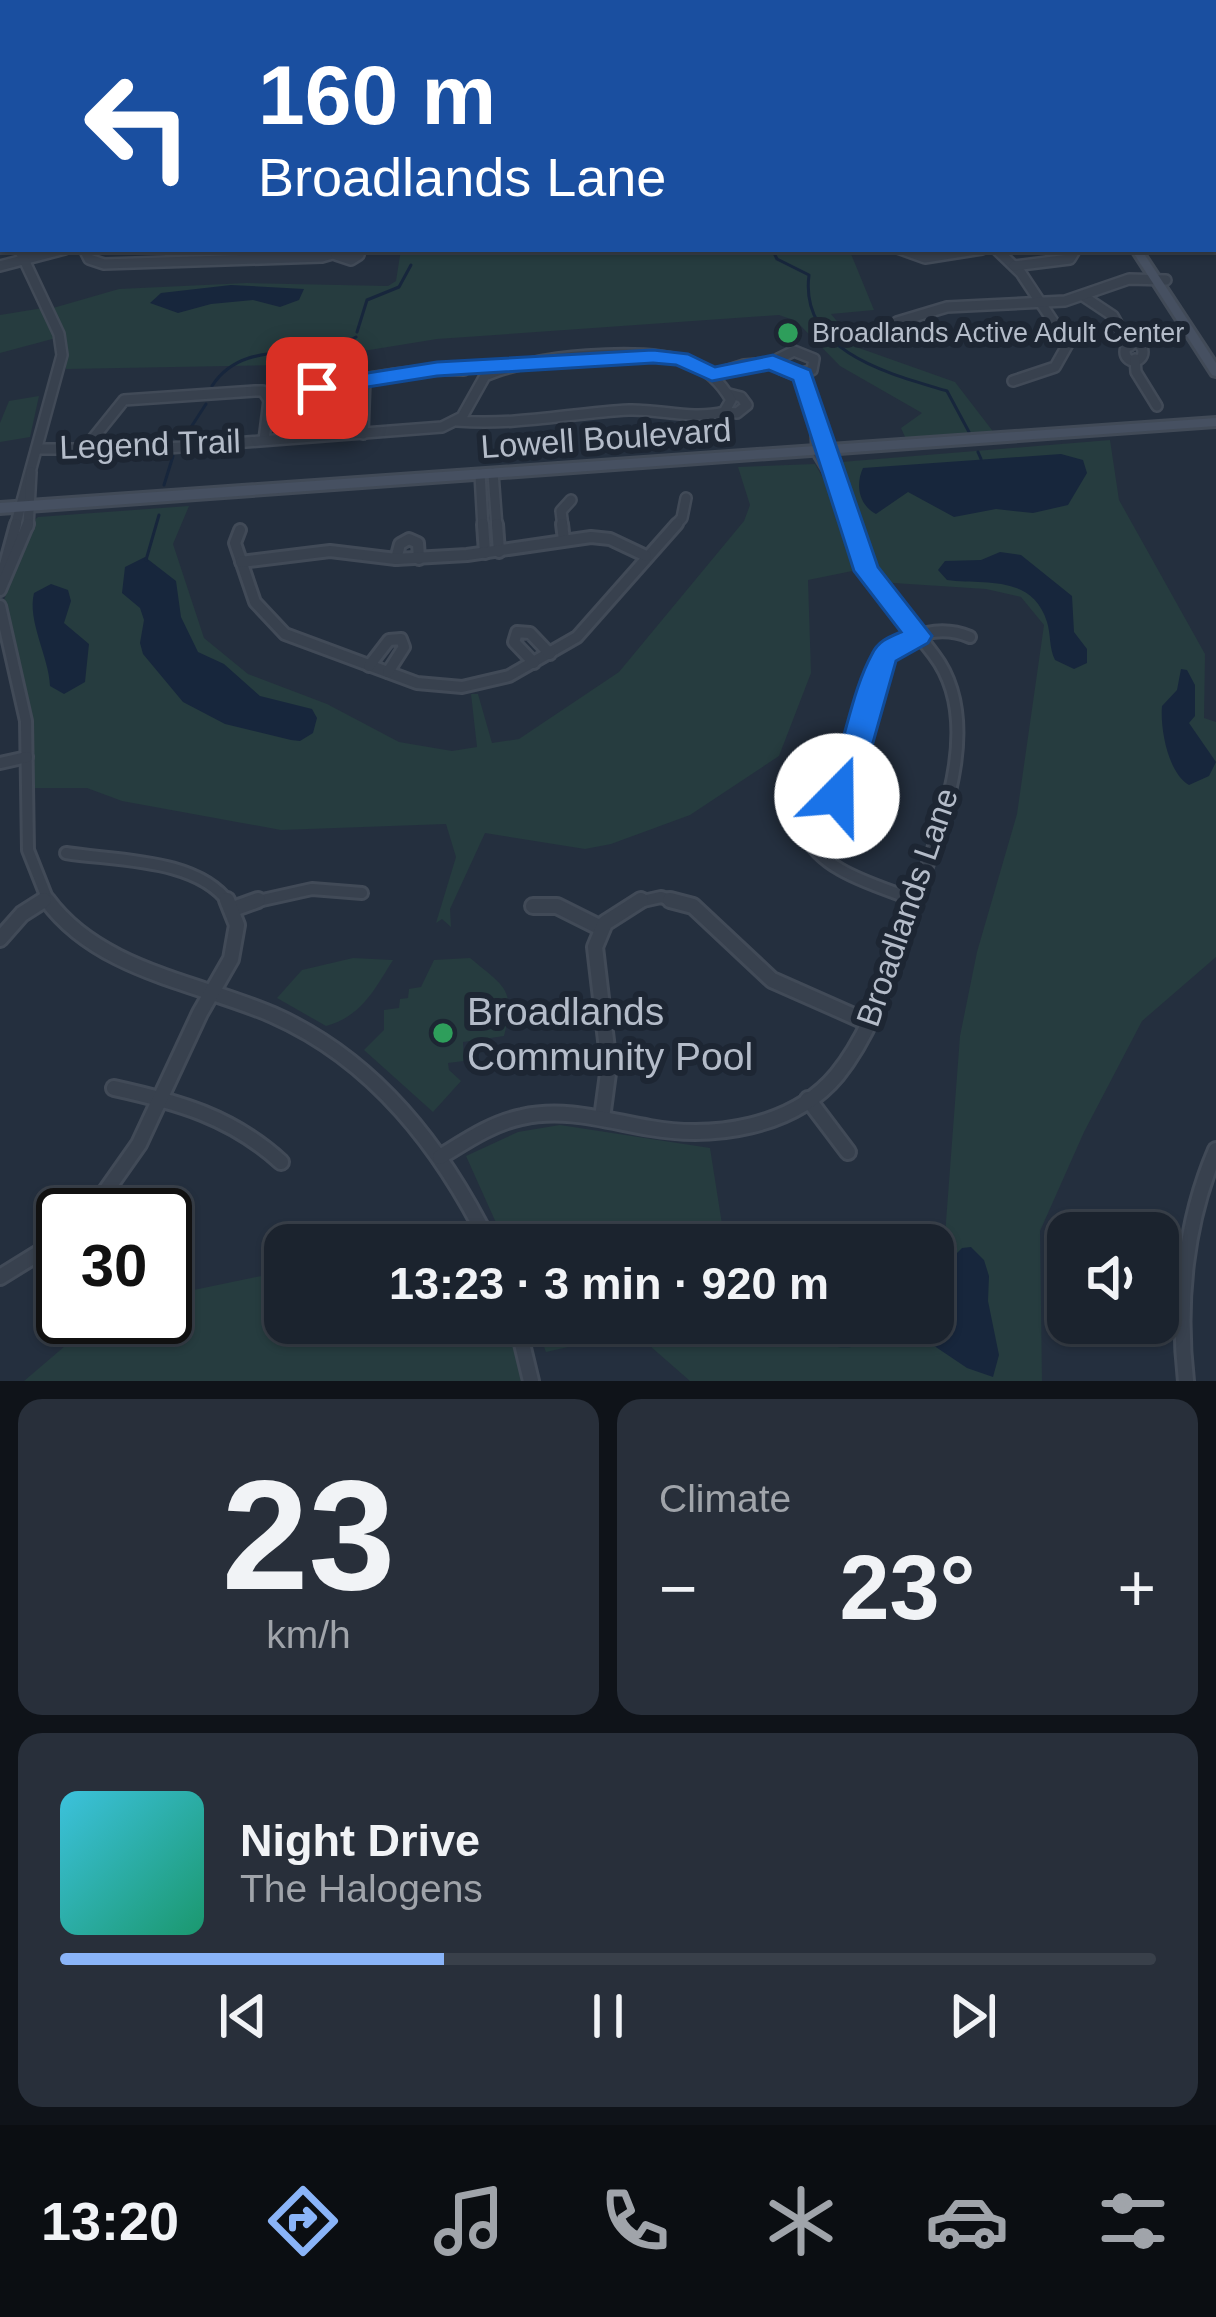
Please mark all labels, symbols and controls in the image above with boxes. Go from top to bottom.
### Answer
icon: left [60,48,216,204]
text: 160 m [258,48,496,142]
text: Broadlands Lane [258,147,666,207]
place label: Broadlands Active Adult Center [812,318,1184,348]
marker: Broadlands Active Adult Center [775,320,801,346]
pin [266,337,368,439]
icon: arrive [284,355,350,421]
street label: Lowell Boulevard [479,411,733,465]
street label: Legend Trail [59,422,241,466]
position arrow [774,733,900,859]
street label: Broadlands Lane [849,783,965,1031]
place label: Broadlands Community Pool [467,990,753,1078]
marker: Broadlands Community Pool [430,1020,456,1046]
speed limit sign: 30 [36,1188,192,1344]
map controls [1047,1212,1179,1344]
button: sound [1047,1212,1179,1344]
text: 13:23 · 3 min · 920 m [389,1258,829,1309]
text: 23 [222,1448,395,1622]
text: Climate [659,1477,791,1520]
text: 23° [839,1538,976,1638]
text: − [659,1551,698,1625]
text: + [1117,1551,1156,1625]
text: km/h [266,1613,351,1656]
text: Night Drive [240,1815,480,1866]
text: The Halogens [240,1867,483,1910]
icon: previous [210,1983,276,2049]
icon: pause [575,1983,641,2049]
icon: next [940,1983,1006,2049]
icon: directions [261,2179,345,2263]
icon: music [427,2179,511,2263]
icon: phone [593,2179,677,2263]
icon: climate [759,2179,843,2263]
icon: car [925,2179,1009,2263]
icon: filters [1091,2179,1175,2263]
text: 13:20 [41,2191,179,2251]

